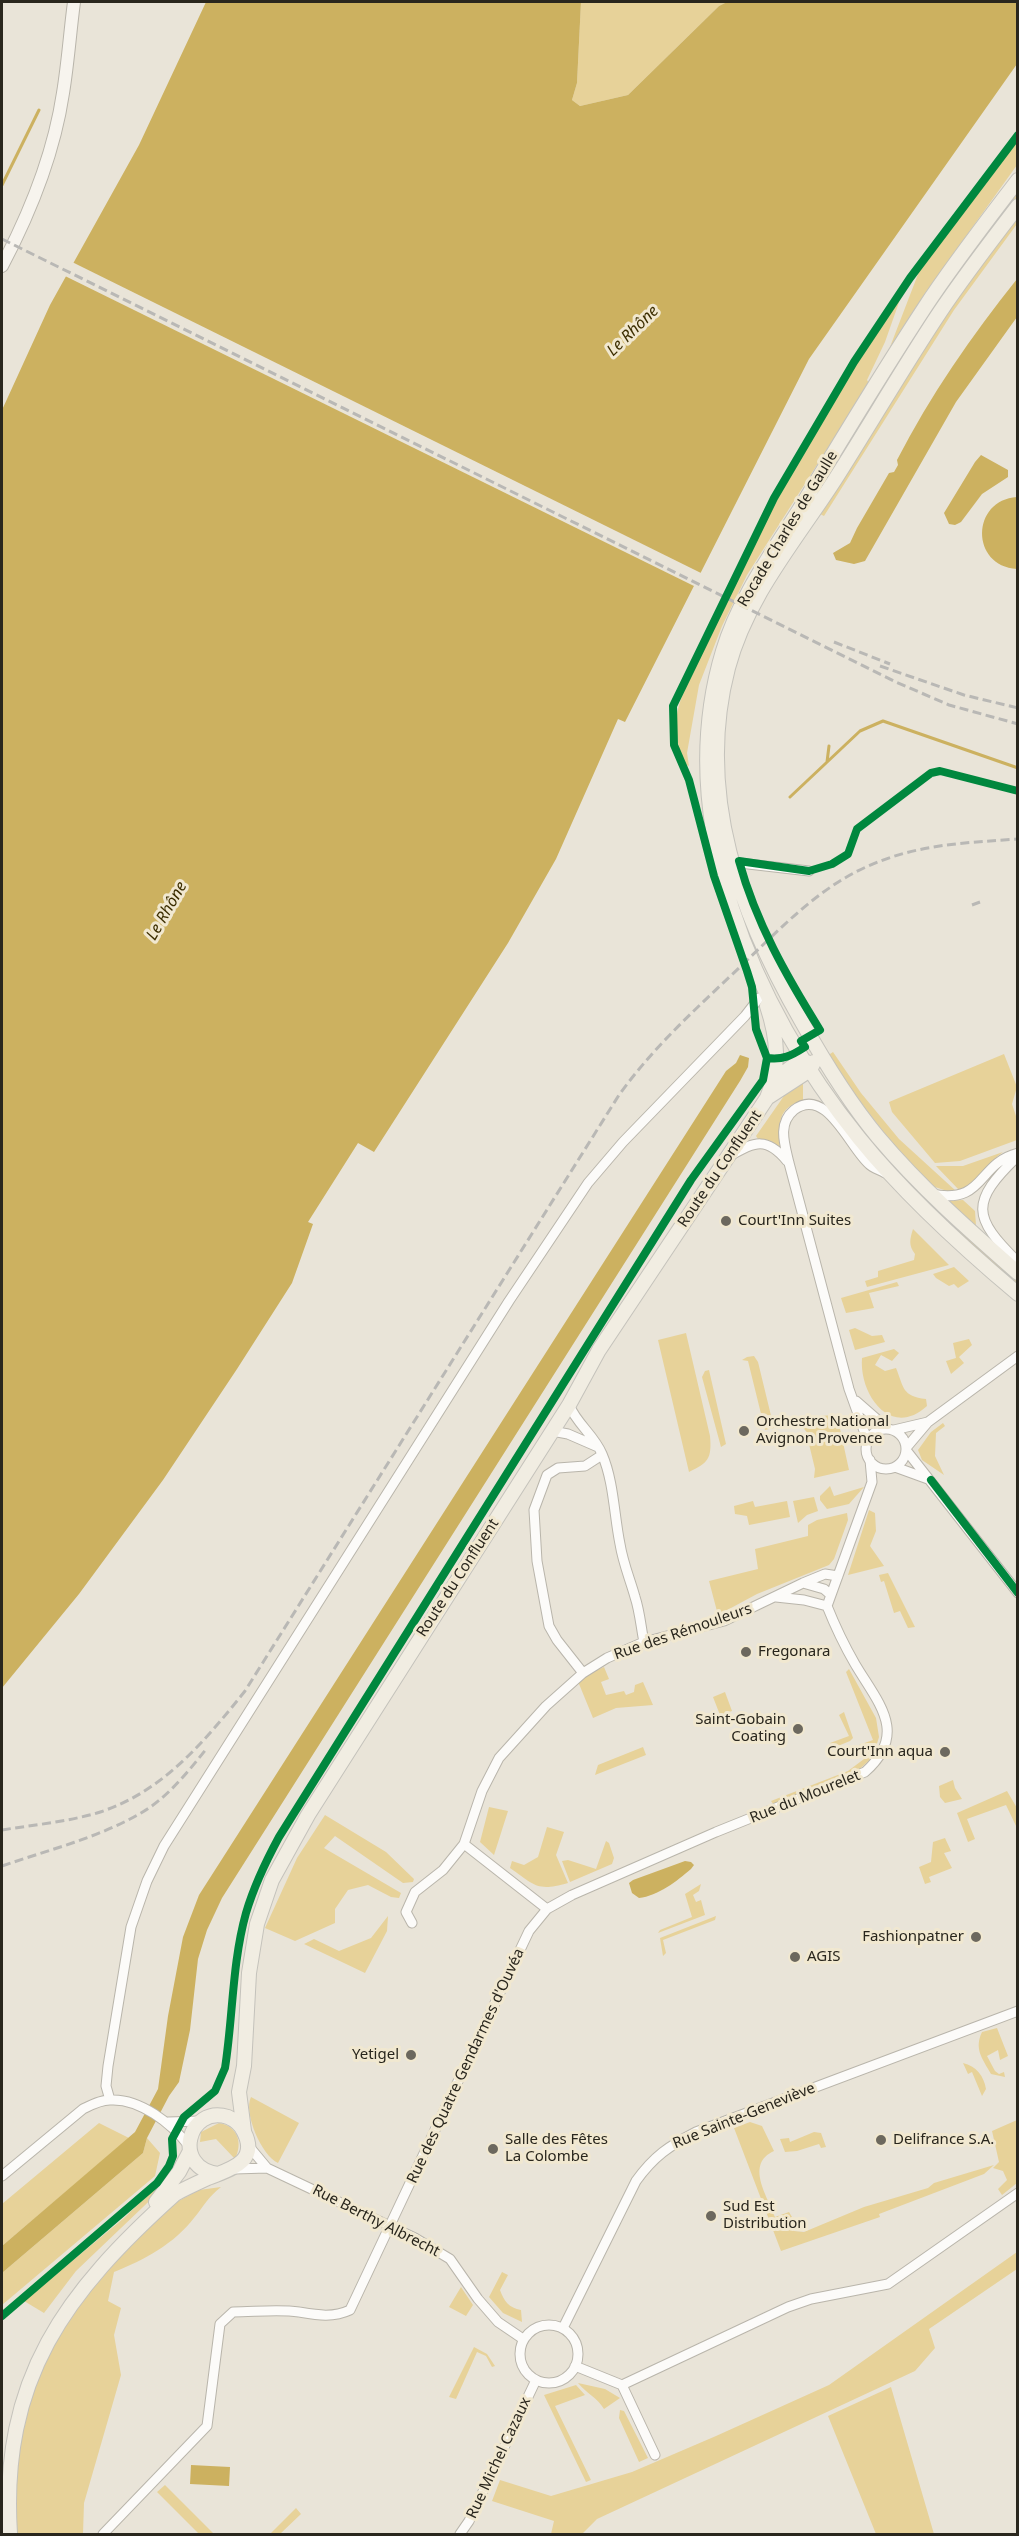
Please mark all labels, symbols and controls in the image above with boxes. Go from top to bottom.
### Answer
water label: Le Rhône [603,302,663,360]
street label: Rocade Charles de Gaulle [734,448,842,610]
water label: Le Rhône [143,878,191,944]
street label: Route du Confluent [674,1107,766,1231]
place label: Court'Inn Suites [738,1212,851,1230]
marker: Court'Inn Suites [719,1214,733,1228]
place label: Orchestre National Avignon Provence [756,1413,889,1448]
marker: Orchestre National Avignon Provence [737,1424,751,1438]
street label: Route du Confluent [413,1516,503,1640]
street label: Rue des Rémouleurs [612,1600,754,1664]
place label: Fregonara [758,1643,830,1661]
marker: Fregonara [739,1645,753,1659]
place label: Saint-Gobain Coating [695,1711,786,1746]
marker: Saint-Gobain Coating [791,1722,805,1736]
place label: Court'Inn aqua [827,1743,933,1761]
marker: Court'Inn aqua [938,1745,952,1759]
street label: Rue du Mourelet [747,1767,863,1827]
place label: Fashionpatner [862,1928,964,1946]
marker: Fashionpatner [969,1930,983,1944]
street label: Rue des Quatre Gendarmes d'Ouvéa [404,1946,528,2186]
place label: AGIS [807,1948,841,1966]
marker: AGIS [788,1950,802,1964]
place label: Yetigel [352,2046,399,2064]
marker: Yetigel [404,2048,418,2062]
street label: Rue Sainte-Geneviève [670,2079,818,2153]
place label: Salle des Fêtes La Colombe [505,2131,608,2166]
place label: Delifrance S.A. [893,2131,994,2149]
marker: Delifrance S.A. [874,2133,888,2147]
marker: Salle des Fêtes La Colombe [486,2142,500,2156]
street label: Rue Berthy Albrecht [309,2181,443,2261]
place label: Sud Est Distribution [723,2198,807,2233]
marker: Sud Est Distribution [704,2209,718,2223]
street label: Rue Michel Cazaux [463,2395,535,2521]

